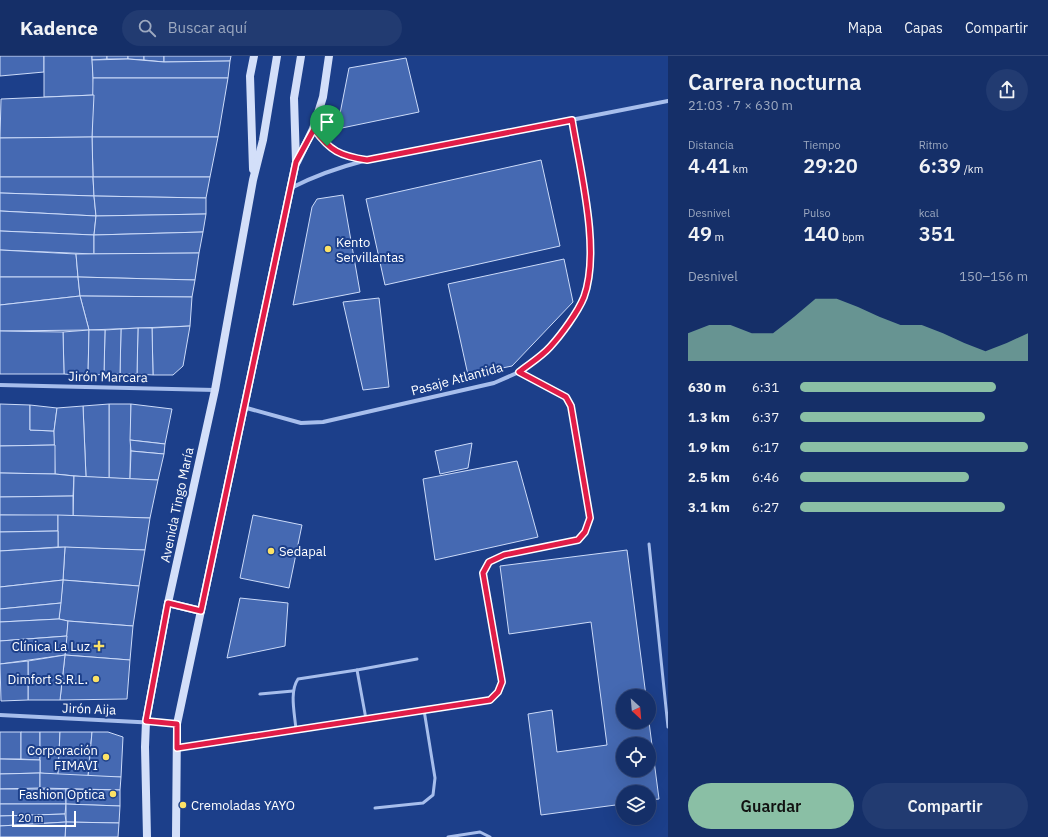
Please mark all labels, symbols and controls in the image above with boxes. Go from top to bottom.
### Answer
search box [122,10,402,46]
text: Kadence [20,16,98,40]
icon: search [136,17,158,39]
text: Buscar aquí [168,18,247,37]
text: Mapa [848,19,882,37]
text: Capas [904,19,943,37]
text: Compartir [965,19,1028,37]
text: Carrera nocturna [688,67,861,96]
button: share [986,69,1028,111]
text: 21:03 · 7 × 630 m [688,97,793,114]
pin [310,105,344,146]
icon: arrive [316,111,338,133]
text: Distancia [688,138,734,152]
text: Tiempo [803,138,841,152]
text: Ritmo [919,138,948,152]
text: 4.41 [688,152,730,179]
text: 29:20 [803,152,858,179]
text: 6:39 [919,152,961,179]
text: km [730,162,748,176]
text: /km [961,162,983,176]
text: Desnivel [688,206,730,220]
text: Pulso [803,206,831,220]
text: kcal [919,206,939,220]
text: 49 [688,220,712,247]
text: 140 [803,220,839,247]
text: 351 [919,220,955,247]
text: m [712,230,724,244]
text: bpm [839,230,864,244]
place label: Kento Servillantas [336,234,404,266]
marker: Kento Servillantas [323,244,333,254]
text: Desnivel [688,268,738,285]
text: 150–156 m [959,268,1028,285]
street label: Pasaje Atlantida [409,359,505,399]
street label: Jirón Marcara [68,368,148,386]
text: 630 m [688,379,726,396]
text: 6:31 [752,379,779,396]
text: 1.3 km [688,409,730,426]
text: 6:37 [752,409,779,426]
text: 1.9 km [688,439,730,456]
text: 6:17 [752,439,779,456]
street label: Avenida Tingo María [156,446,198,564]
text: 2.5 km [688,469,730,486]
text: 6:46 [752,469,779,486]
text: 3.1 km [688,499,730,516]
text: 6:27 [752,499,779,516]
place label: Sedapal [279,543,327,560]
marker: Sedapal [266,546,276,556]
place label: Clínica La Luz [12,638,90,655]
marker: Clínica La Luz [93,640,105,652]
place label: Dimfort S.R.L. [7,671,88,688]
marker: Dimfort S.R.L. [91,674,101,684]
north arrow [616,689,656,729]
map controls [616,689,656,825]
street label: Jirón Aija [62,700,116,718]
button: locate [616,737,656,777]
place label: Corporación FIMAVI [27,742,98,774]
marker: Corporación FIMAVI [101,752,111,762]
button: Guardar [688,783,854,829]
button: Compartir [862,783,1028,829]
button: layers [616,785,656,825]
place label: Fashion Optica [19,786,105,803]
marker: Fashion Optica [108,789,118,799]
place label: Cremoladas YAYO [191,797,295,814]
marker: Cremoladas YAYO [178,800,188,810]
scale bar [12,809,76,828]
text: 20 m [18,811,43,825]

